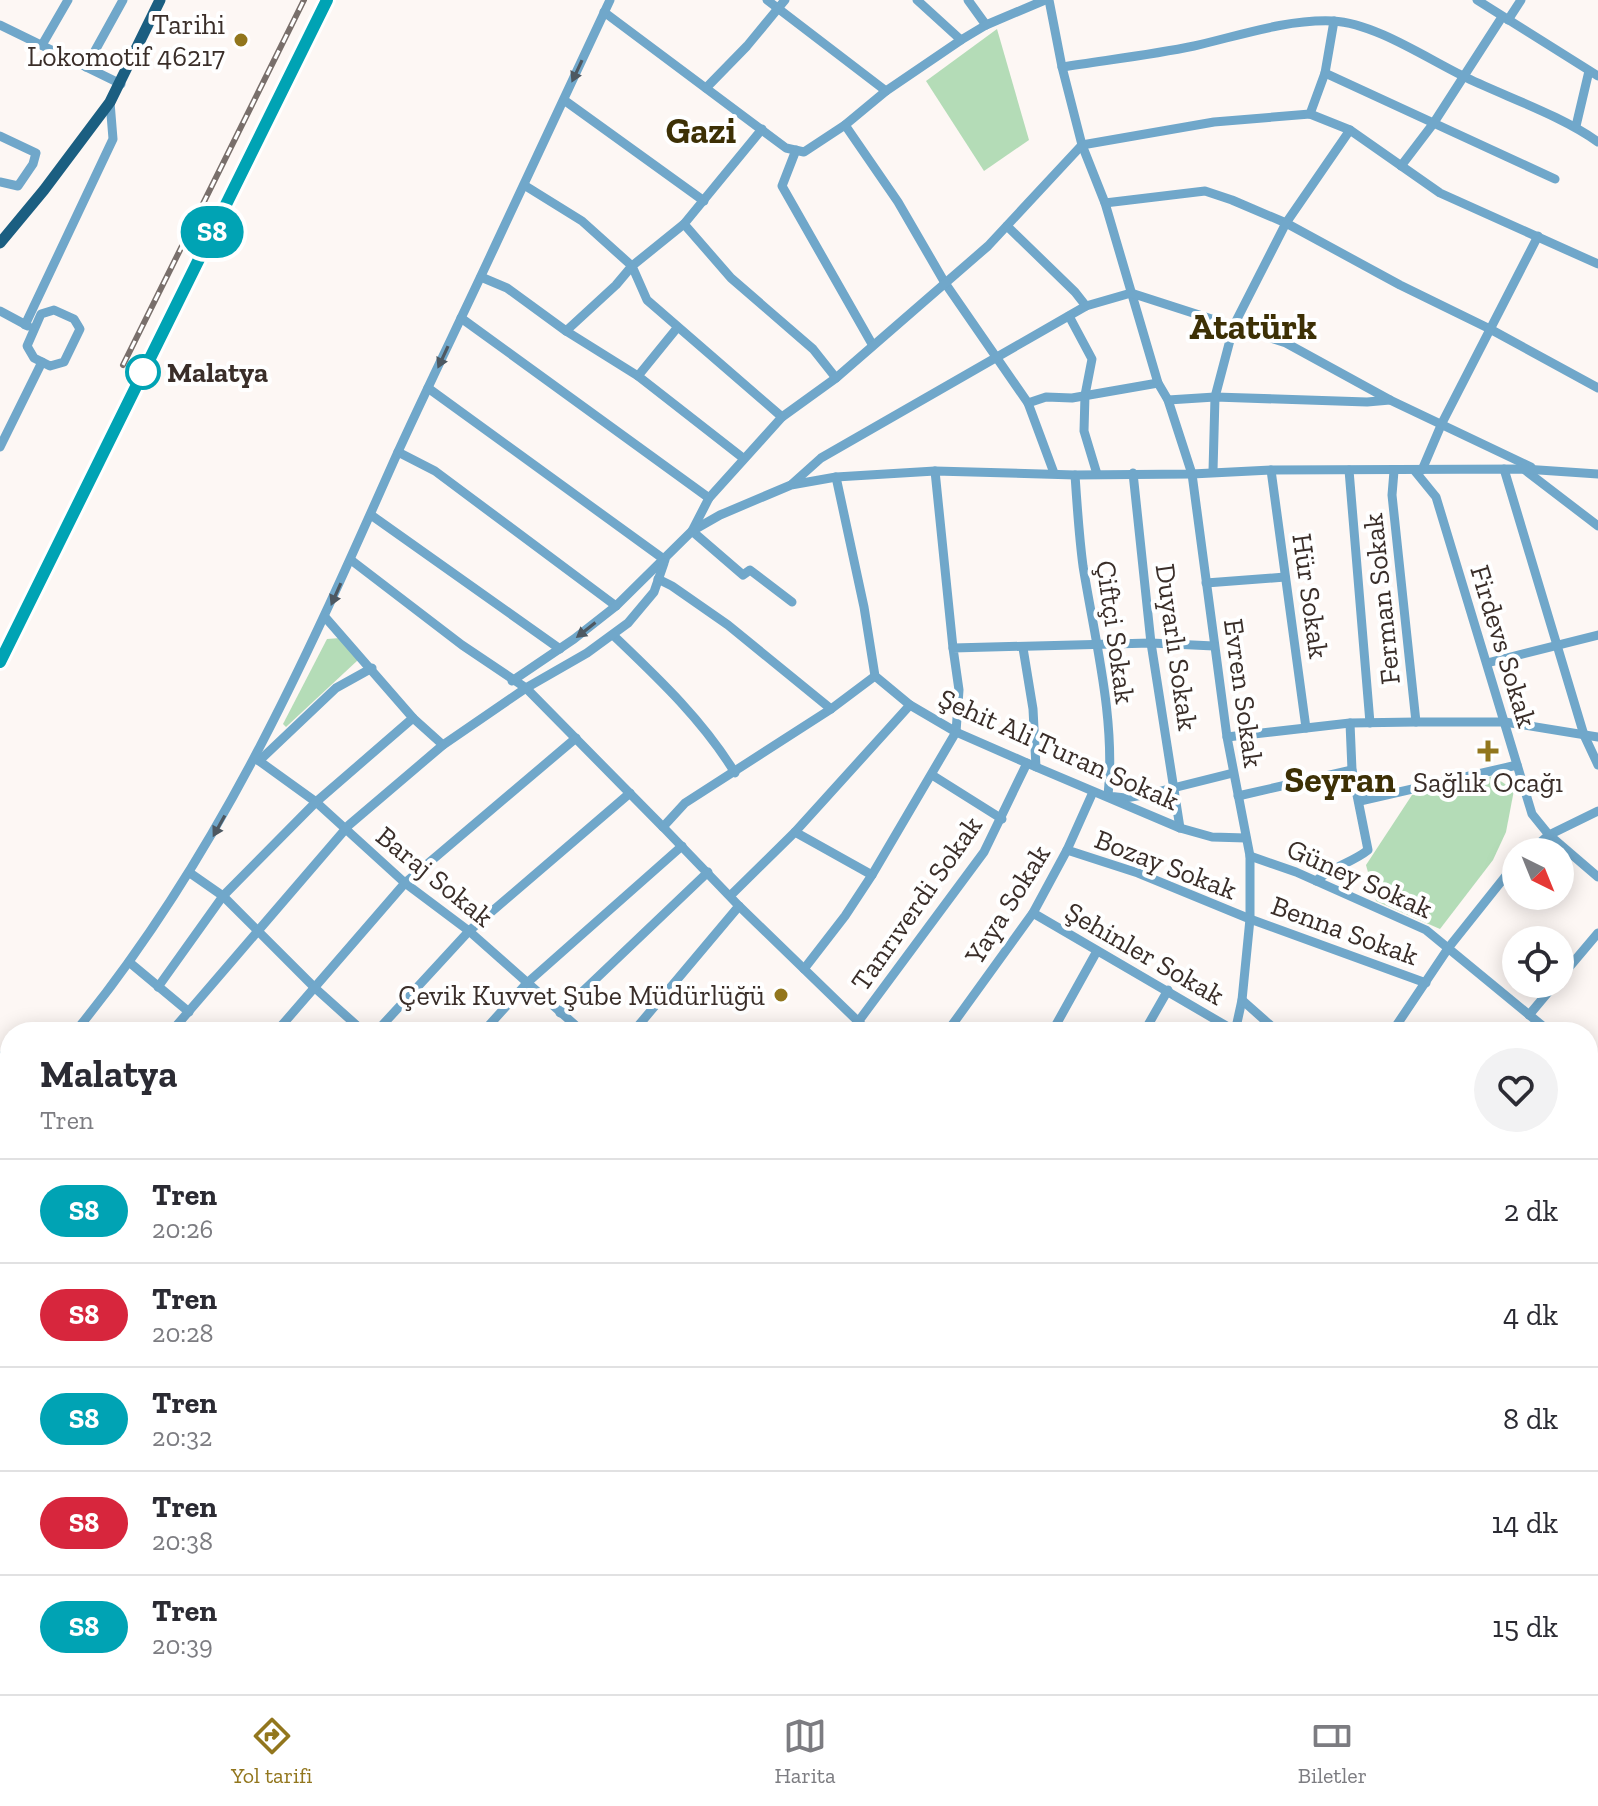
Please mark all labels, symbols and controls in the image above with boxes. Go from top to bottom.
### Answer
place label: Tarihi Lokomotif 46217 [27,8,225,73]
marker: Tarihi Lokomotif 46217 [232,31,250,49]
one-way arrow [570,59,584,82]
district label: Gazi [666,109,737,152]
line badge: S8 [176,206,248,258]
text: S8 [197,215,227,248]
district label: Atatürk [1189,305,1317,348]
one-way arrow [436,345,450,368]
marker: Malatya [126,355,160,389]
place label: Malatya [167,356,268,389]
street label: Ferman Sokak [1356,511,1407,686]
street label: Hür Sokak [1285,531,1336,661]
street label: Çiftçi Sokak [1089,558,1142,706]
street label: Firdevs Sokak [1463,561,1544,732]
street label: Duyarlı Sokak [1148,562,1205,733]
one-way arrow [329,582,342,605]
street label: Evren Sokak [1217,617,1270,770]
one-way arrow [576,621,596,637]
street label: Şehit Ali Turan Sokak [934,682,1184,817]
marker: Sağlık Ocağı [1477,740,1499,762]
district label: Seyran [1284,758,1396,801]
place label: Sağlık Ocağı [1413,766,1563,799]
street label: Tanrıverdi Sokak [844,809,989,997]
one-way arrow [212,814,225,837]
street label: Baraj Sokak [369,819,500,934]
street label: Bozay Sokak [1090,822,1242,907]
street label: Güney Sokak [1282,832,1438,925]
street label: Yaya Sokak [957,838,1057,971]
north arrow [1502,838,1574,910]
map controls [1502,838,1574,998]
street label: Benna Sokak [1267,889,1423,972]
street label: Şehinler Sokak [1059,895,1230,1012]
button: locate [1502,926,1574,998]
place label: Çevik Kuvvet Şube Müdürlüğü [398,979,765,1012]
marker: Çevik Kuvvet Şube Müdürlüğü [772,986,790,1004]
button: heart [1474,1048,1558,1132]
text: Malatya [40,1051,177,1097]
text: Tren [40,1104,94,1136]
text: Tren [152,1177,217,1213]
text: 2 dk [1504,1193,1558,1229]
text: S8 [69,1194,99,1227]
text: 20:26 [152,1213,213,1245]
text: Tren [152,1281,217,1317]
text: 4 dk [1503,1297,1558,1333]
text: S8 [69,1298,99,1331]
text: 20:28 [152,1317,214,1349]
text: Tren [152,1385,217,1421]
text: 8 dk [1503,1401,1558,1437]
text: S8 [69,1402,99,1435]
text: 20:32 [152,1421,212,1453]
text: Tren [152,1489,217,1525]
text: 14 dk [1491,1505,1558,1541]
text: S8 [69,1506,99,1539]
text: 20:38 [152,1525,213,1557]
text: Tren [152,1593,217,1629]
text: 15 dk [1492,1609,1558,1645]
text: S8 [69,1610,99,1643]
text: 20:39 [152,1629,213,1661]
tab: Yol tarifi [231,1714,312,1789]
tab: Harita [774,1714,836,1789]
tab: Biletler [1298,1714,1367,1789]

